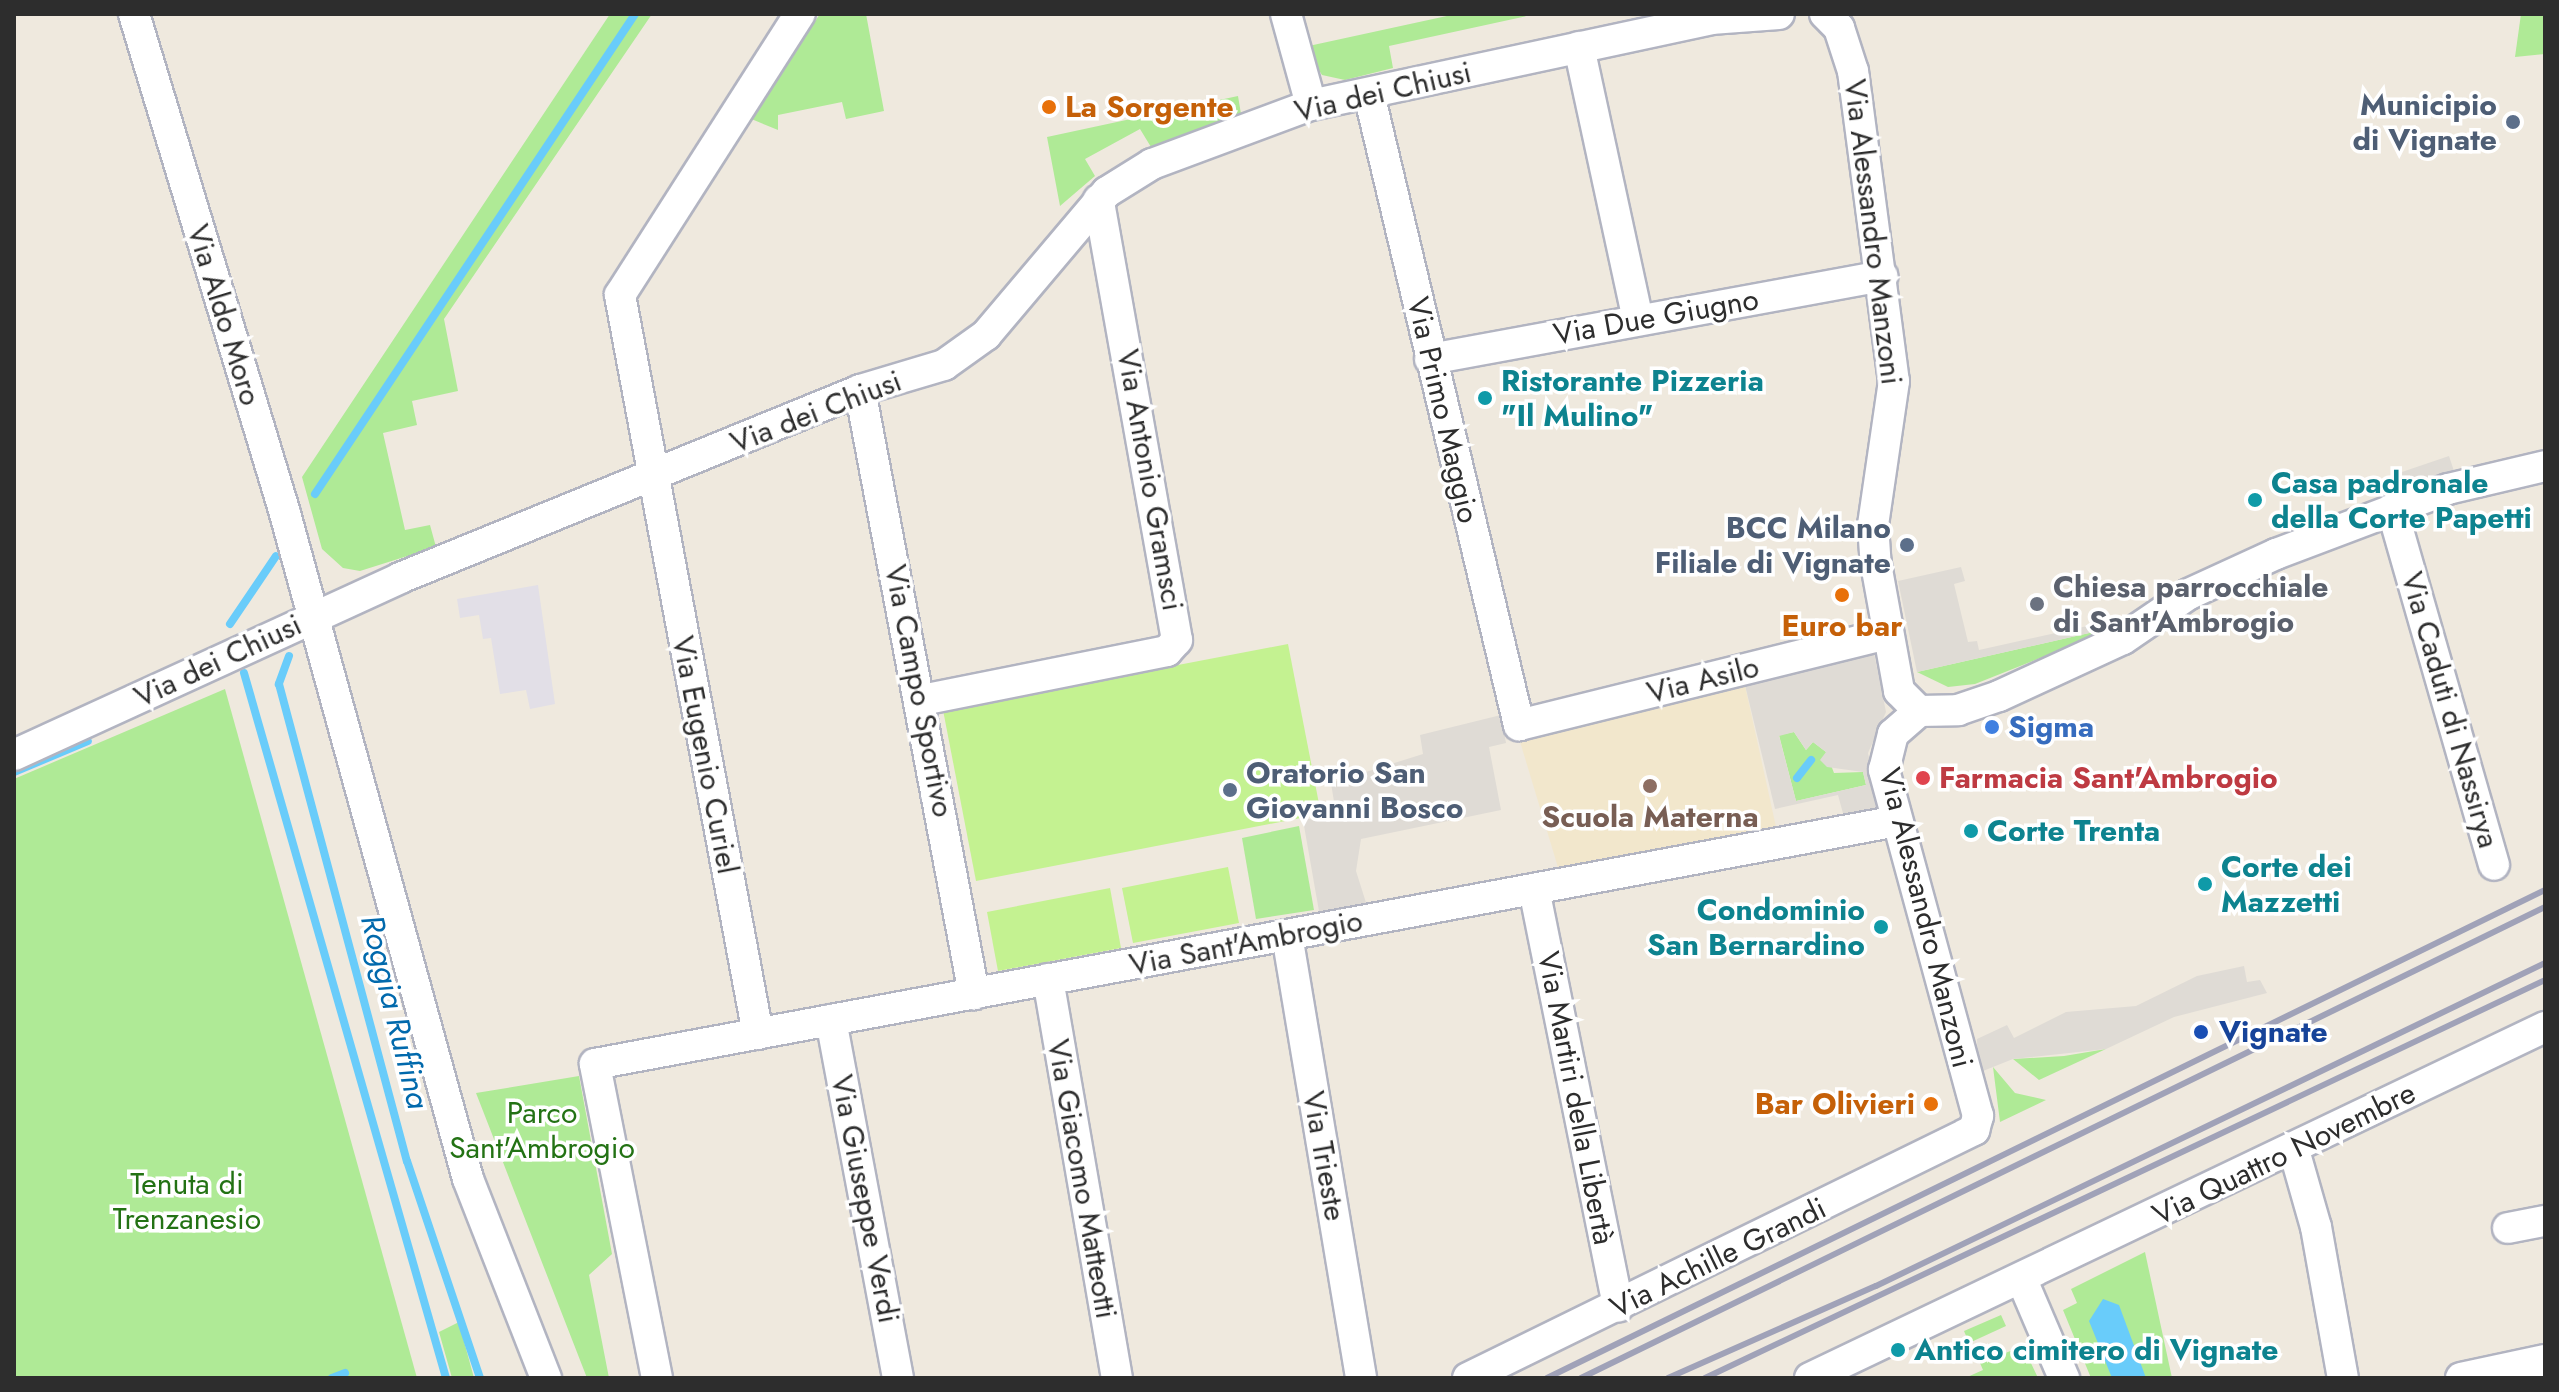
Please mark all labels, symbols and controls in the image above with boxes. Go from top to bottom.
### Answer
street label: Via dei Chiusi [1291,54,1475,130]
street label: Via Alessandro Manzoni [1836,77,1910,387]
place label: Municipio di Vignate [2352,87,2497,158]
place label: La Sorgente [1065,89,1234,125]
marker: La Sorgente [1040,98,1058,116]
marker: Municipio di Vignate [2504,113,2522,131]
street label: Via Aldo Moro [179,220,269,410]
street label: Via Due Giugno [1551,281,1761,353]
street label: Via Primo Maggio [1399,293,1487,527]
street label: Via Antonio Gramsci [1109,347,1191,613]
street label: Via dei Chiusi [725,363,907,461]
place label: Ristorante Pizzeria "Il Mulino" [1501,363,1764,434]
marker: Ristorante Pizzeria "Il Mulino" [1476,389,1494,407]
place label: Casa padronale della Corte Papetti [2271,465,2532,536]
marker: Casa padronale della Corte Papetti [2246,491,2264,509]
place label: BCC Milano Filiale di Vignate [1655,510,1891,580]
marker: BCC Milano Filiale di Vignate [1898,536,1916,554]
street label: Via Campo Sportivo [877,562,961,820]
street label: Via Caduti di Nassirya [2393,568,2507,852]
place label: Chiesa parrocchiale di Sant'Ambrogio [2053,569,2328,640]
marker: Euro bar [1833,586,1851,604]
marker: Chiesa parrocchiale di Sant'Ambrogio [2028,595,2046,613]
street label: Via dei Chiusi [129,607,307,715]
place label: Euro bar [1782,608,1902,644]
street label: Via Eugenio Curiel [664,633,746,877]
street label: Via Asilo [1643,649,1763,711]
place label: Sigma [2008,709,2094,745]
marker: Sigma [1983,718,2001,736]
place label: Oratorio San Giovanni Bosco [1246,755,1464,826]
place label: Farmacia Sant'Ambrogio [1939,760,2278,796]
street label: Via Alessandro Manzoni [1871,764,1981,1072]
marker: Farmacia Sant'Ambrogio [1914,769,1932,787]
marker: Scuola Materna [1641,777,1659,795]
marker: Oratorio San Giovanni Bosco [1221,781,1239,799]
place label: Scuola Materna [1541,799,1759,835]
place label: Corte Trenta [1987,813,2160,849]
marker: Corte Trenta [1962,822,1980,840]
place label: Corte dei Mazzetti [2221,849,2352,920]
marker: Corte dei Mazzetti [2196,875,2214,893]
place label: Condominio San Bernardino [1647,892,1865,962]
street label: Via Sant'Ambrogio [1126,903,1366,983]
water label: Roggia Ruffina [352,911,438,1113]
marker: Condominio San Bernardino [1872,918,1890,936]
street label: Via Martiri della Libertà [1530,948,1622,1248]
place label: Vignate [2219,1014,2328,1050]
marker: Vignate [2190,1021,2212,1043]
street label: Via Giacomo Matteotti [1040,1036,1124,1322]
street label: Via Giuseppe Verdi [823,1072,907,1326]
street label: Via Quattro Novembre [2147,1075,2421,1233]
place label: Bar Olivieri [1755,1086,1915,1122]
street label: Via Trieste [1295,1088,1353,1224]
park label: Parco Sant'Ambrogio [449,1095,635,1166]
marker: Bar Olivieri [1922,1095,1940,1113]
park label: Tenuta di Trenzanesio [113,1166,261,1236]
street label: Via Achille Grandi [1604,1190,1832,1326]
place label: Antico cimitero di Vignate [1914,1332,2278,1368]
marker: Antico cimitero di Vignate [1889,1341,1907,1359]

